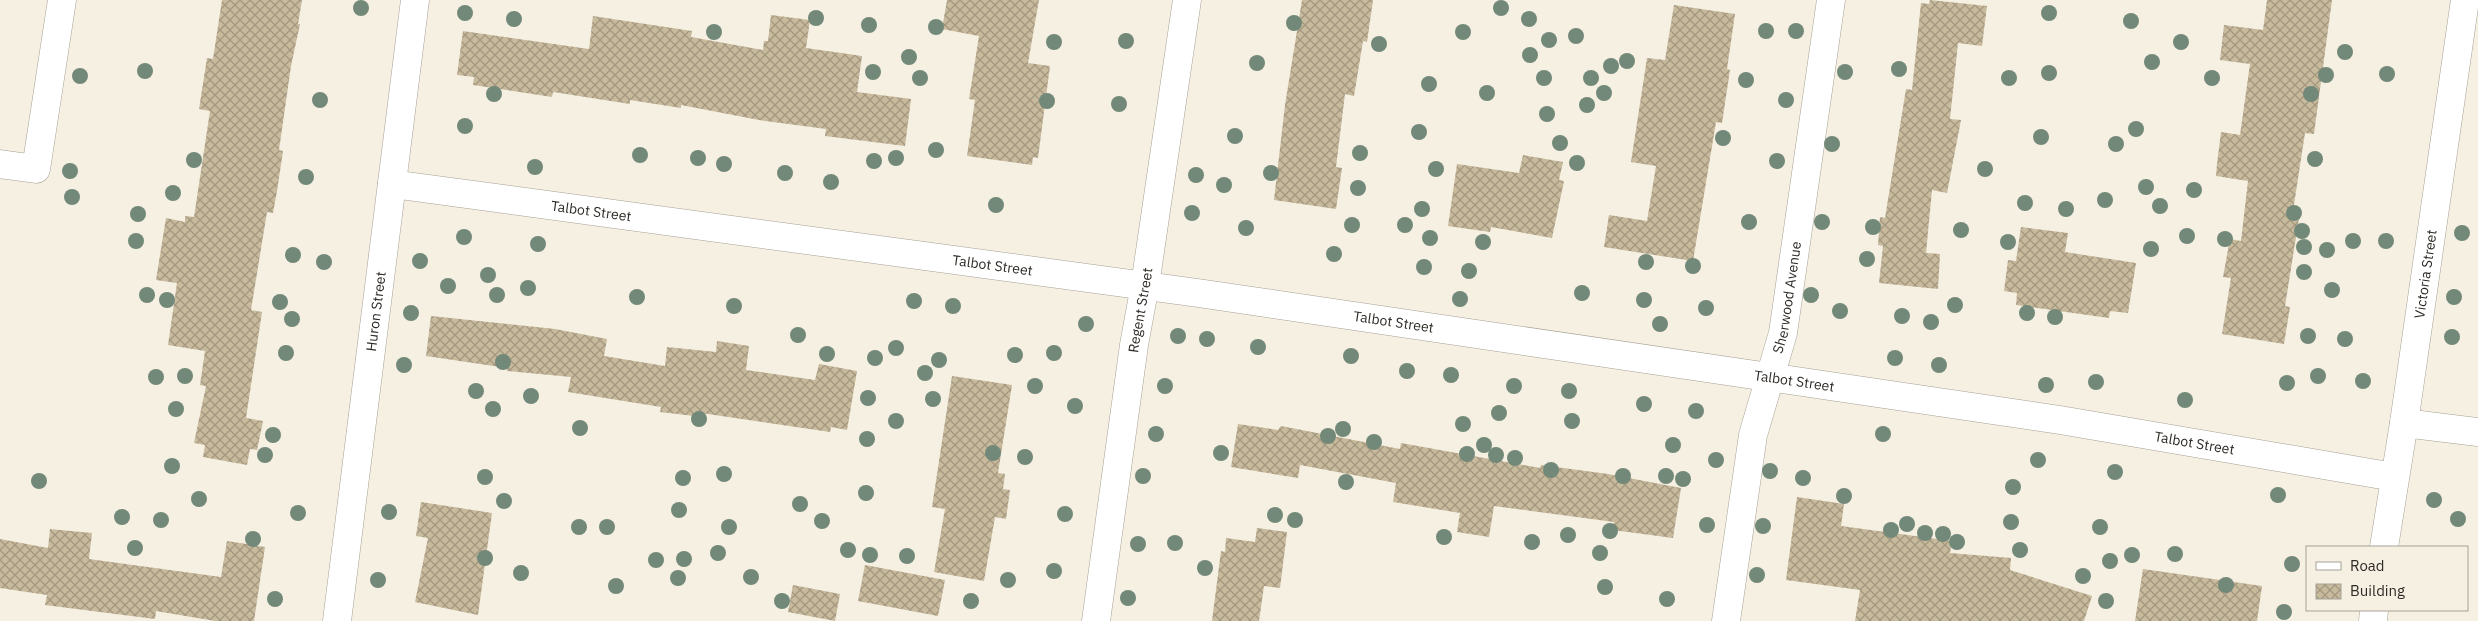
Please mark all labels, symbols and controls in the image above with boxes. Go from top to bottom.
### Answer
street label: Talbot Street [550,197,633,225]
street label: Victoria Street [2410,228,2441,320]
street label: Sherwood Avenue [1768,240,1805,356]
street label: Talbot Street [951,251,1034,280]
street label: Regent Street [1124,266,1156,354]
street label: Huron Street [362,270,390,352]
street label: Talbot Street [1352,307,1435,337]
street label: Talbot Street [1753,366,1836,396]
street label: Talbot Street [2153,427,2236,459]
legend [2306,546,2468,611]
text: Road [2350,556,2385,575]
text: Building [2350,581,2405,600]

